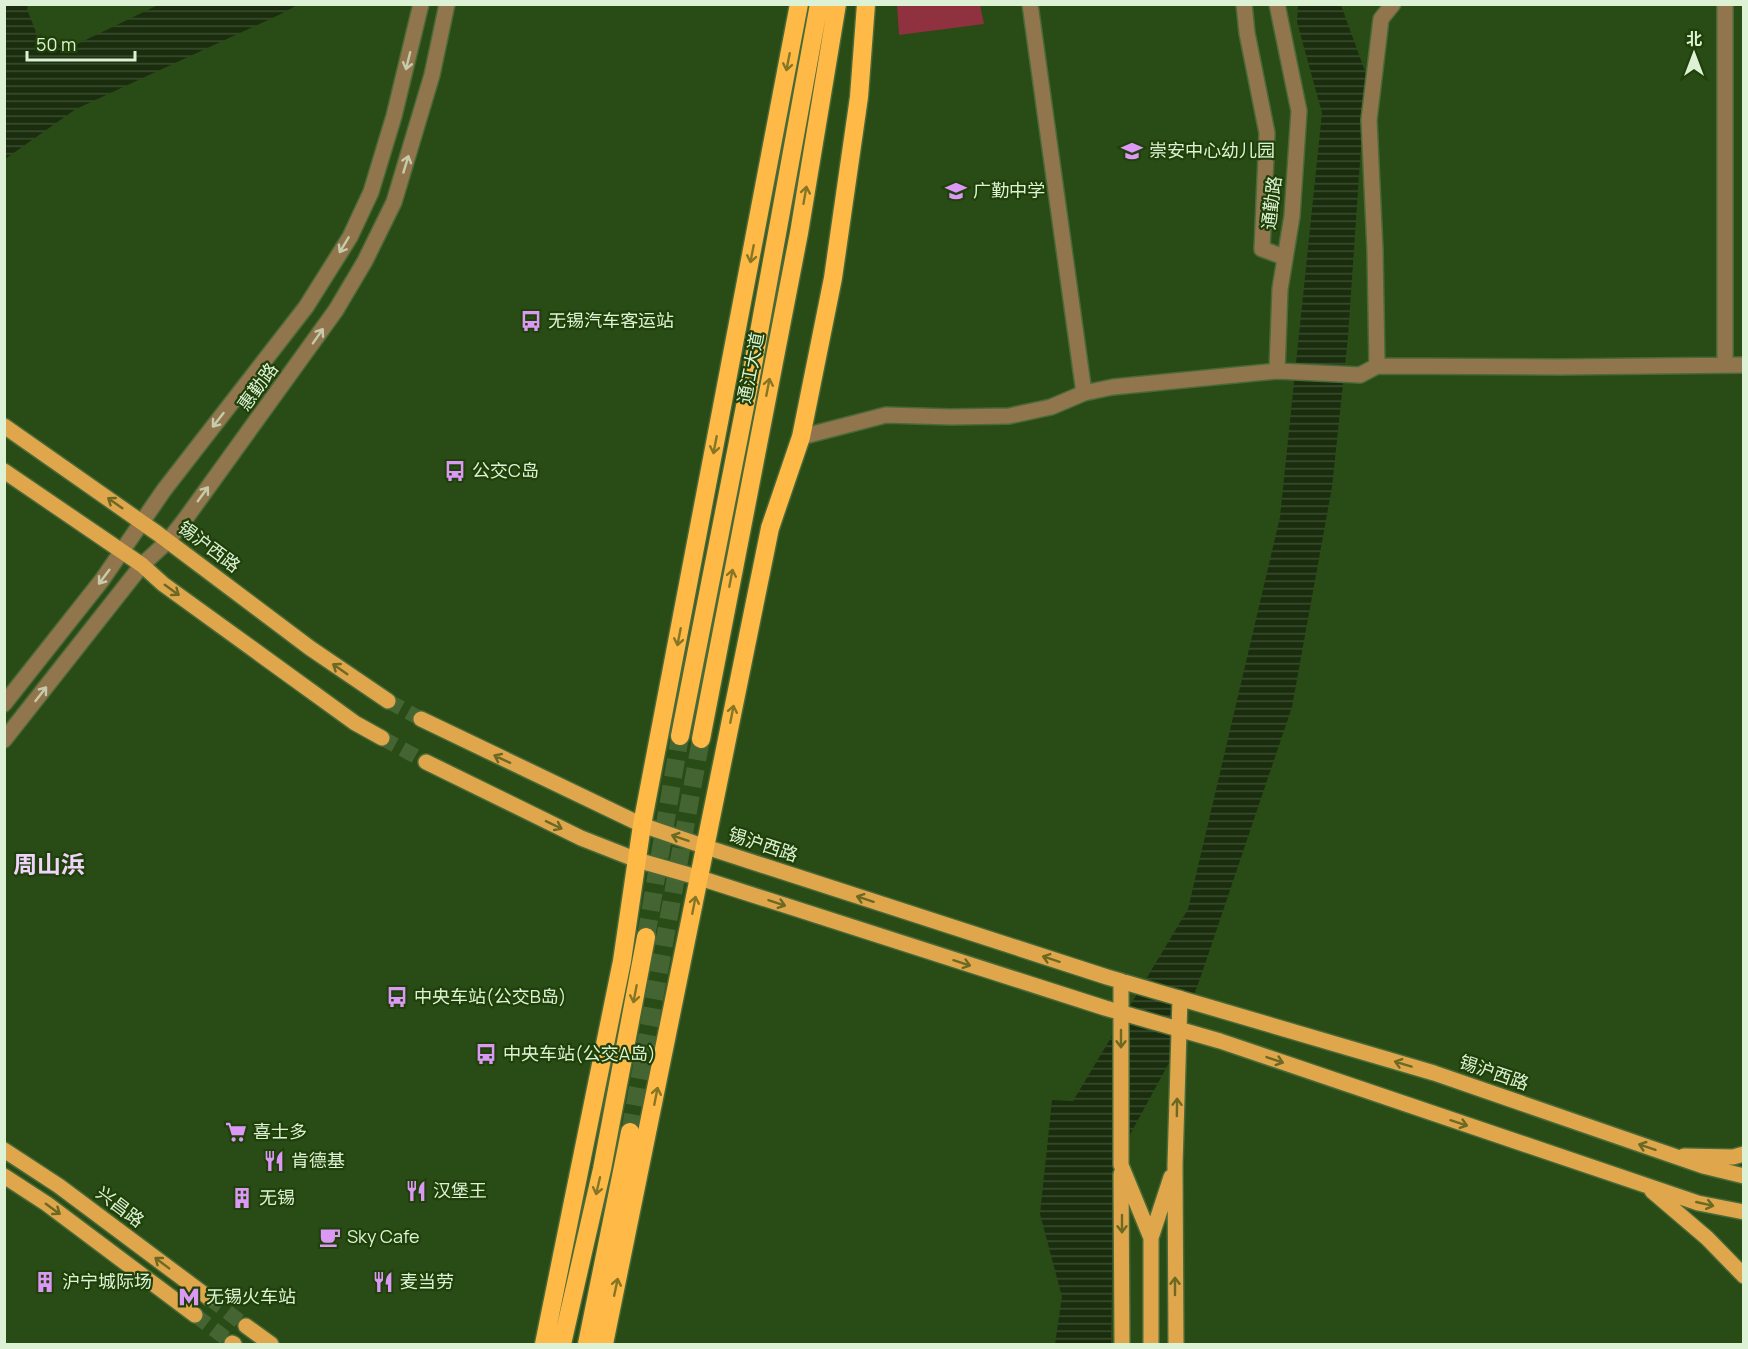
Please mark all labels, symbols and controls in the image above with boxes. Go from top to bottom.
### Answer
scale bar [27,24,135,62]
north arrow [1664,24,1724,84]
text: 北 [1686,28,1702,50]
text: 50 m [36,32,76,56]
one-way arrow [402,52,414,71]
one-way arrow [782,52,793,71]
place label: 崇安中心幼儿园 [1149,138,1275,162]
school or university icon: 崇安中心幼儿园 [1120,139,1144,163]
one-way arrow [401,155,412,174]
street label: 通勤路 [1256,175,1286,231]
place label: 广勤中学 [973,178,1045,202]
school or university icon: 广勤中学 [944,179,968,203]
one-way arrow [800,186,811,206]
one-way arrow [338,236,350,253]
one-way arrow [746,243,757,263]
place label: 无锡汽车客运站 [548,308,674,332]
bus stop icon: 无锡汽车客运站 [519,309,543,333]
one-way arrow [312,329,324,345]
street label: 通江大道 [731,330,769,405]
street label: 惠勤路 [232,358,283,415]
one-way arrow [763,377,775,396]
one-way arrow [212,411,225,427]
one-way arrow [709,435,720,454]
place label: 公交C岛 [472,458,539,482]
bus stop icon: 公交C岛 [443,459,467,483]
one-way arrow [197,487,209,503]
one-way arrow [108,497,124,509]
street label: 锡沪西路 [174,515,246,577]
one-way arrow [97,569,110,585]
one-way arrow [726,569,737,589]
one-way arrow [163,584,179,596]
one-way arrow [673,626,684,646]
one-way arrow [332,663,348,675]
one-way arrow [34,686,47,702]
one-way arrow [727,705,738,724]
one-way arrow [494,752,512,764]
one-way arrow [544,819,562,831]
street label: 锡沪西路 [725,822,801,867]
one-way arrow [671,832,690,843]
district label: 周山浜 [13,847,85,880]
one-way arrow [856,893,875,904]
one-way arrow [689,896,700,915]
one-way arrow [767,899,786,910]
one-way arrow [1042,952,1061,963]
one-way arrow [952,959,971,970]
place label: 中央车站(公交B岛) [414,984,566,1008]
one-way arrow [629,984,640,1003]
bus stop icon: 中央车站(公交B岛) [385,985,409,1009]
one-way arrow [1115,1029,1127,1049]
place label: 中央车站(公交A岛) [503,1041,656,1065]
bus stop icon: 中央车站(公交A岛) [474,1042,498,1066]
street label: 锡沪西路 [1456,1049,1532,1095]
one-way arrow [1265,1056,1284,1067]
one-way arrow [1394,1058,1413,1069]
one-way arrow [651,1087,662,1107]
one-way arrow [1171,1097,1182,1117]
place label: 喜士多 [253,1119,307,1143]
one-way arrow [1449,1119,1468,1130]
supermarket icon: 喜士多 [224,1120,248,1144]
one-way arrow [1638,1141,1657,1152]
place label: 肯德基 [291,1148,345,1172]
restaurant icon: 肯德基 [262,1149,286,1173]
one-way arrow [592,1176,604,1195]
place label: 汉堡王 [433,1178,487,1202]
restaurant icon: 汉堡王 [404,1179,428,1203]
street label: 兴昌路 [92,1180,149,1232]
place label: 无锡 [259,1185,295,1209]
building icon: 无锡 [230,1186,254,1210]
one-way arrow [1695,1198,1714,1210]
one-way arrow [45,1202,61,1215]
one-way arrow [1116,1213,1128,1233]
place label: Sky Cafe [347,1224,420,1248]
cafe icon: Sky Cafe [318,1225,342,1249]
one-way arrow [155,1257,171,1269]
place label: 沪宁城际场 [62,1269,152,1293]
place label: 麦当劳 [400,1269,454,1293]
building icon: 沪宁城际场 [33,1270,57,1294]
restaurant icon: 麦当劳 [371,1270,395,1294]
one-way arrow [1169,1277,1181,1297]
one-way arrow [611,1278,623,1297]
place label: 无锡火车站 [206,1284,296,1308]
metro station icon: 无锡火车站 [177,1285,201,1309]

